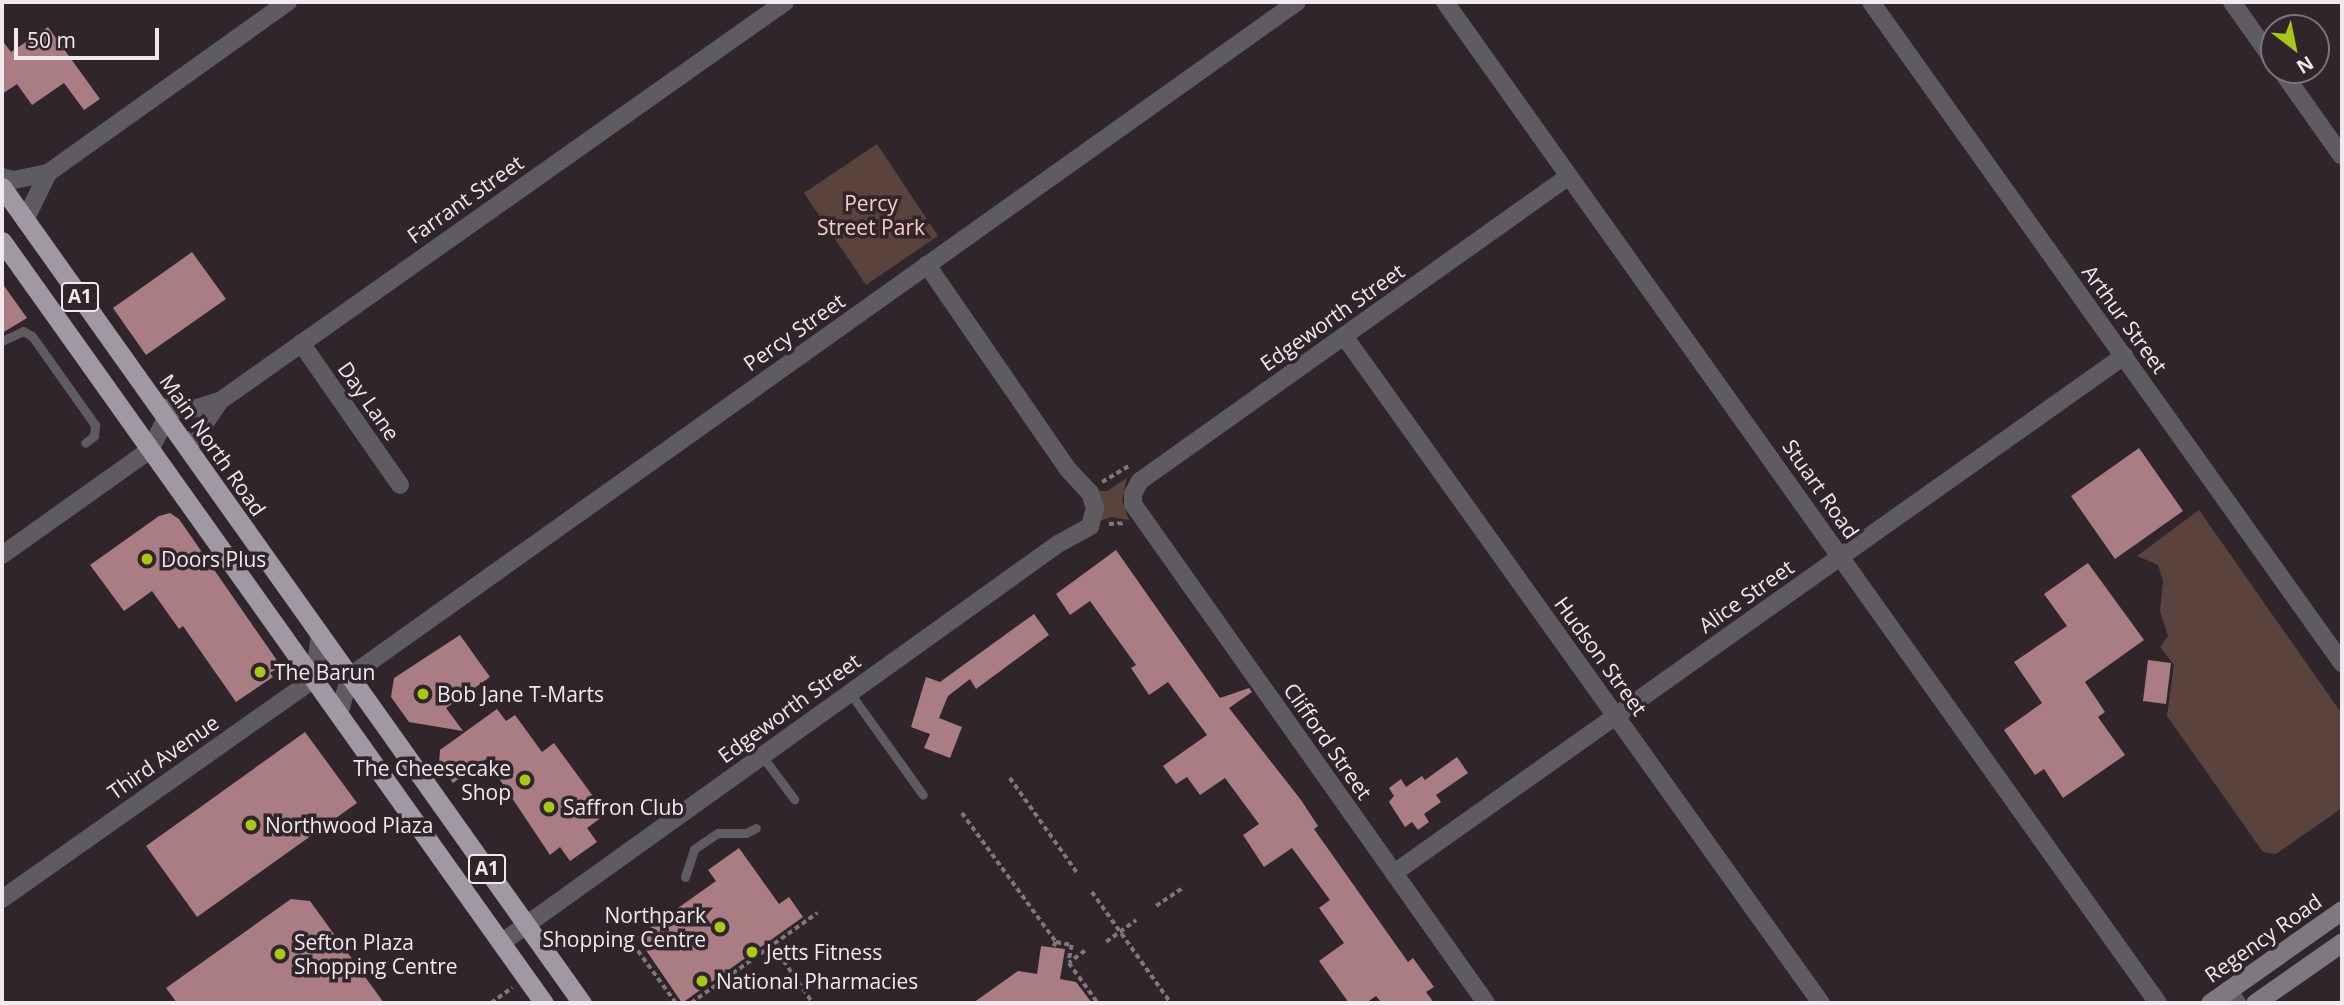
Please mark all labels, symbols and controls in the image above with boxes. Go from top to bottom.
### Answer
scale bar [18,14,163,58]
north arrow [2260,14,2330,84]
text: 50 m [27,26,76,54]
text: N [2292,50,2319,80]
street label: Farrant Street [402,150,528,248]
park label: Percy Street Park [817,190,925,240]
street label: Edgeworth Street [1255,258,1409,376]
street label: Arthur Street [2077,260,2173,378]
road number: A1 [61,282,99,312]
street label: Percy Street [739,288,849,376]
street label: Day Lane [333,357,405,445]
street label: Main North Road [155,369,271,521]
street label: Stuart Road [1778,435,1864,543]
place label: Doors Plus [161,546,266,572]
marker: Doors Plus [139,551,155,567]
street label: Alice Street [1694,554,1798,638]
street label: Hudson Street [1549,592,1653,720]
street label: Edgeworth Street [713,648,865,768]
place label: The Barun [274,659,375,685]
marker: The Barun [252,664,268,680]
street label: Clifford Street [1279,678,1377,804]
place label: Bob Jane T-Marts [437,681,604,707]
marker: Bob Jane T-Marts [415,686,431,702]
street label: Third Avenue [103,709,223,805]
place label: The Cheesecake Shop [353,755,511,805]
marker: The Cheesecake Shop [517,772,533,788]
place label: Saffron Club [563,794,684,820]
marker: Saffron Club [541,799,557,815]
place label: Northwood Plaza [265,812,433,838]
marker: Northwood Plaza [243,817,259,833]
road number: A1 [468,854,506,884]
street label: Regency Road [2200,888,2326,988]
place label: Northpark Shopping Centre [542,902,706,952]
marker: Northpark Shopping Centre [712,919,728,935]
place label: Sefton Plaza Shopping Centre [294,929,458,979]
place label: Jetts Fitness [766,939,882,965]
marker: Jetts Fitness [744,944,760,960]
marker: Sefton Plaza Shopping Centre [272,946,288,962]
place label: National Pharmacies [716,968,918,994]
marker: National Pharmacies [694,973,710,989]

